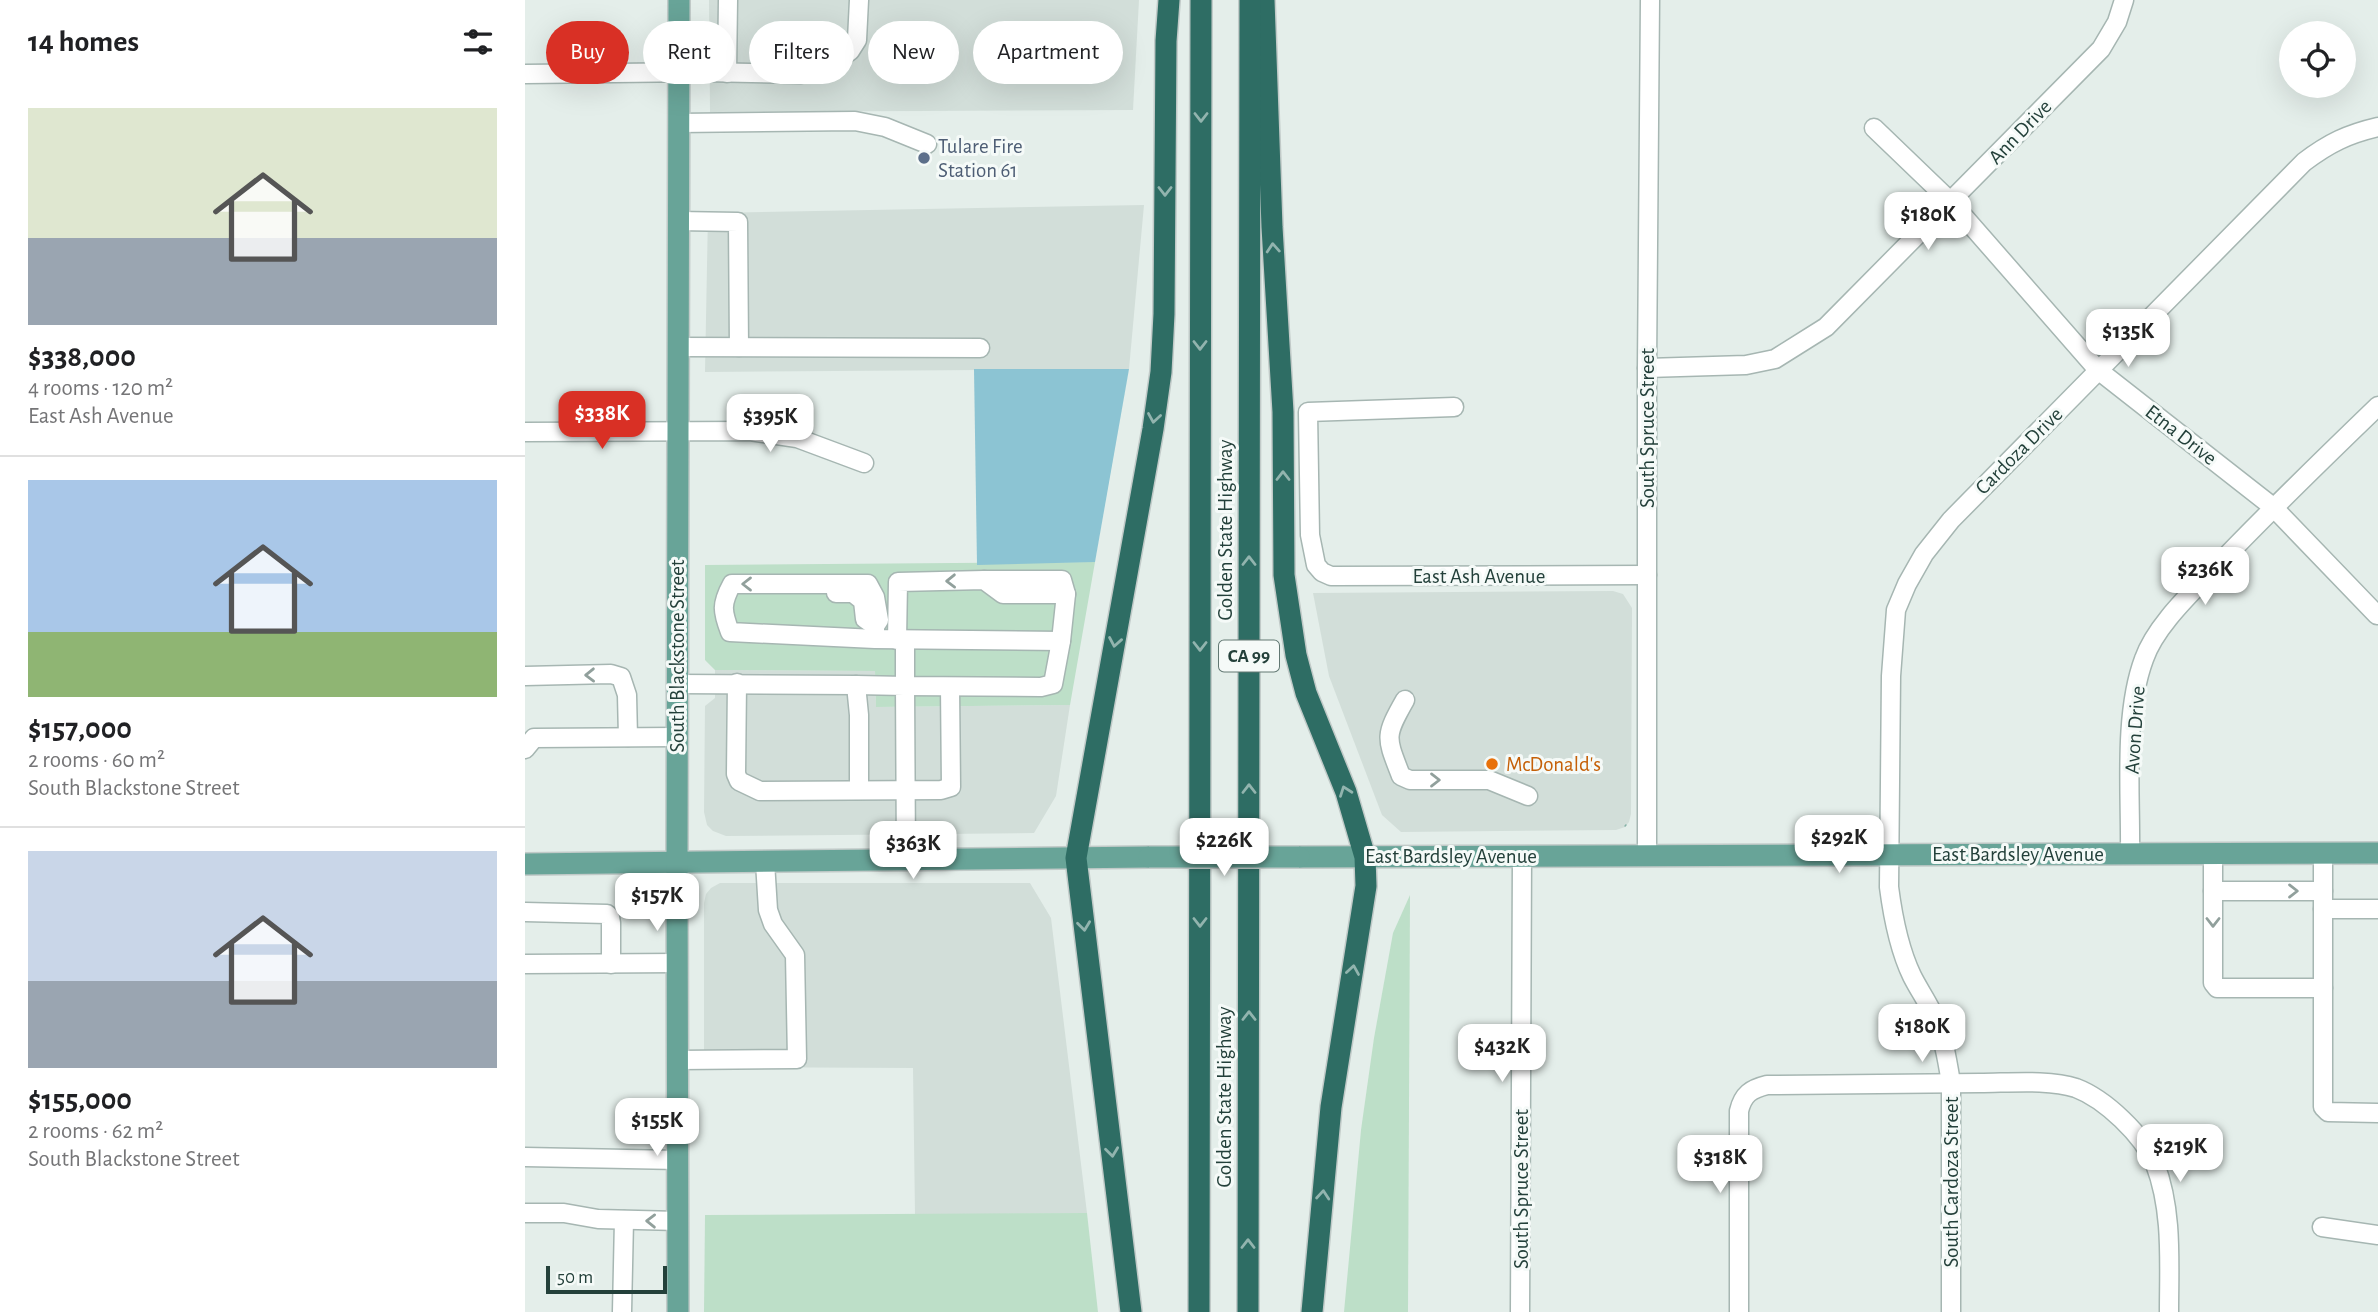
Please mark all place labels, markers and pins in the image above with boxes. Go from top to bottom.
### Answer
place label: Tulare Fire Station 61 [938,136,1023,181]
marker: Tulare Fire Station 61 [916,150,932,166]
pin: $180K [1879,192,1977,252]
pin: $135K [2079,310,2177,369]
pin: $338K [553,392,651,451]
pin: $395K [721,394,819,454]
pin: $236K [2156,548,2254,607]
place label: McDonald's [1506,754,1601,775]
marker: McDonald's [1484,756,1500,772]
pin: $292K [1790,816,1888,875]
pin: $226K [1175,818,1273,878]
pin: $363K [864,822,962,881]
pin: $157K [608,874,706,933]
pin: $180K [1873,1004,1971,1064]
pin: $432K [1453,1024,1551,1084]
pin: $155K [608,1098,706,1158]
pin: $219K [2131,1124,2229,1184]
pin: $318K [1671,1136,1769,1195]

